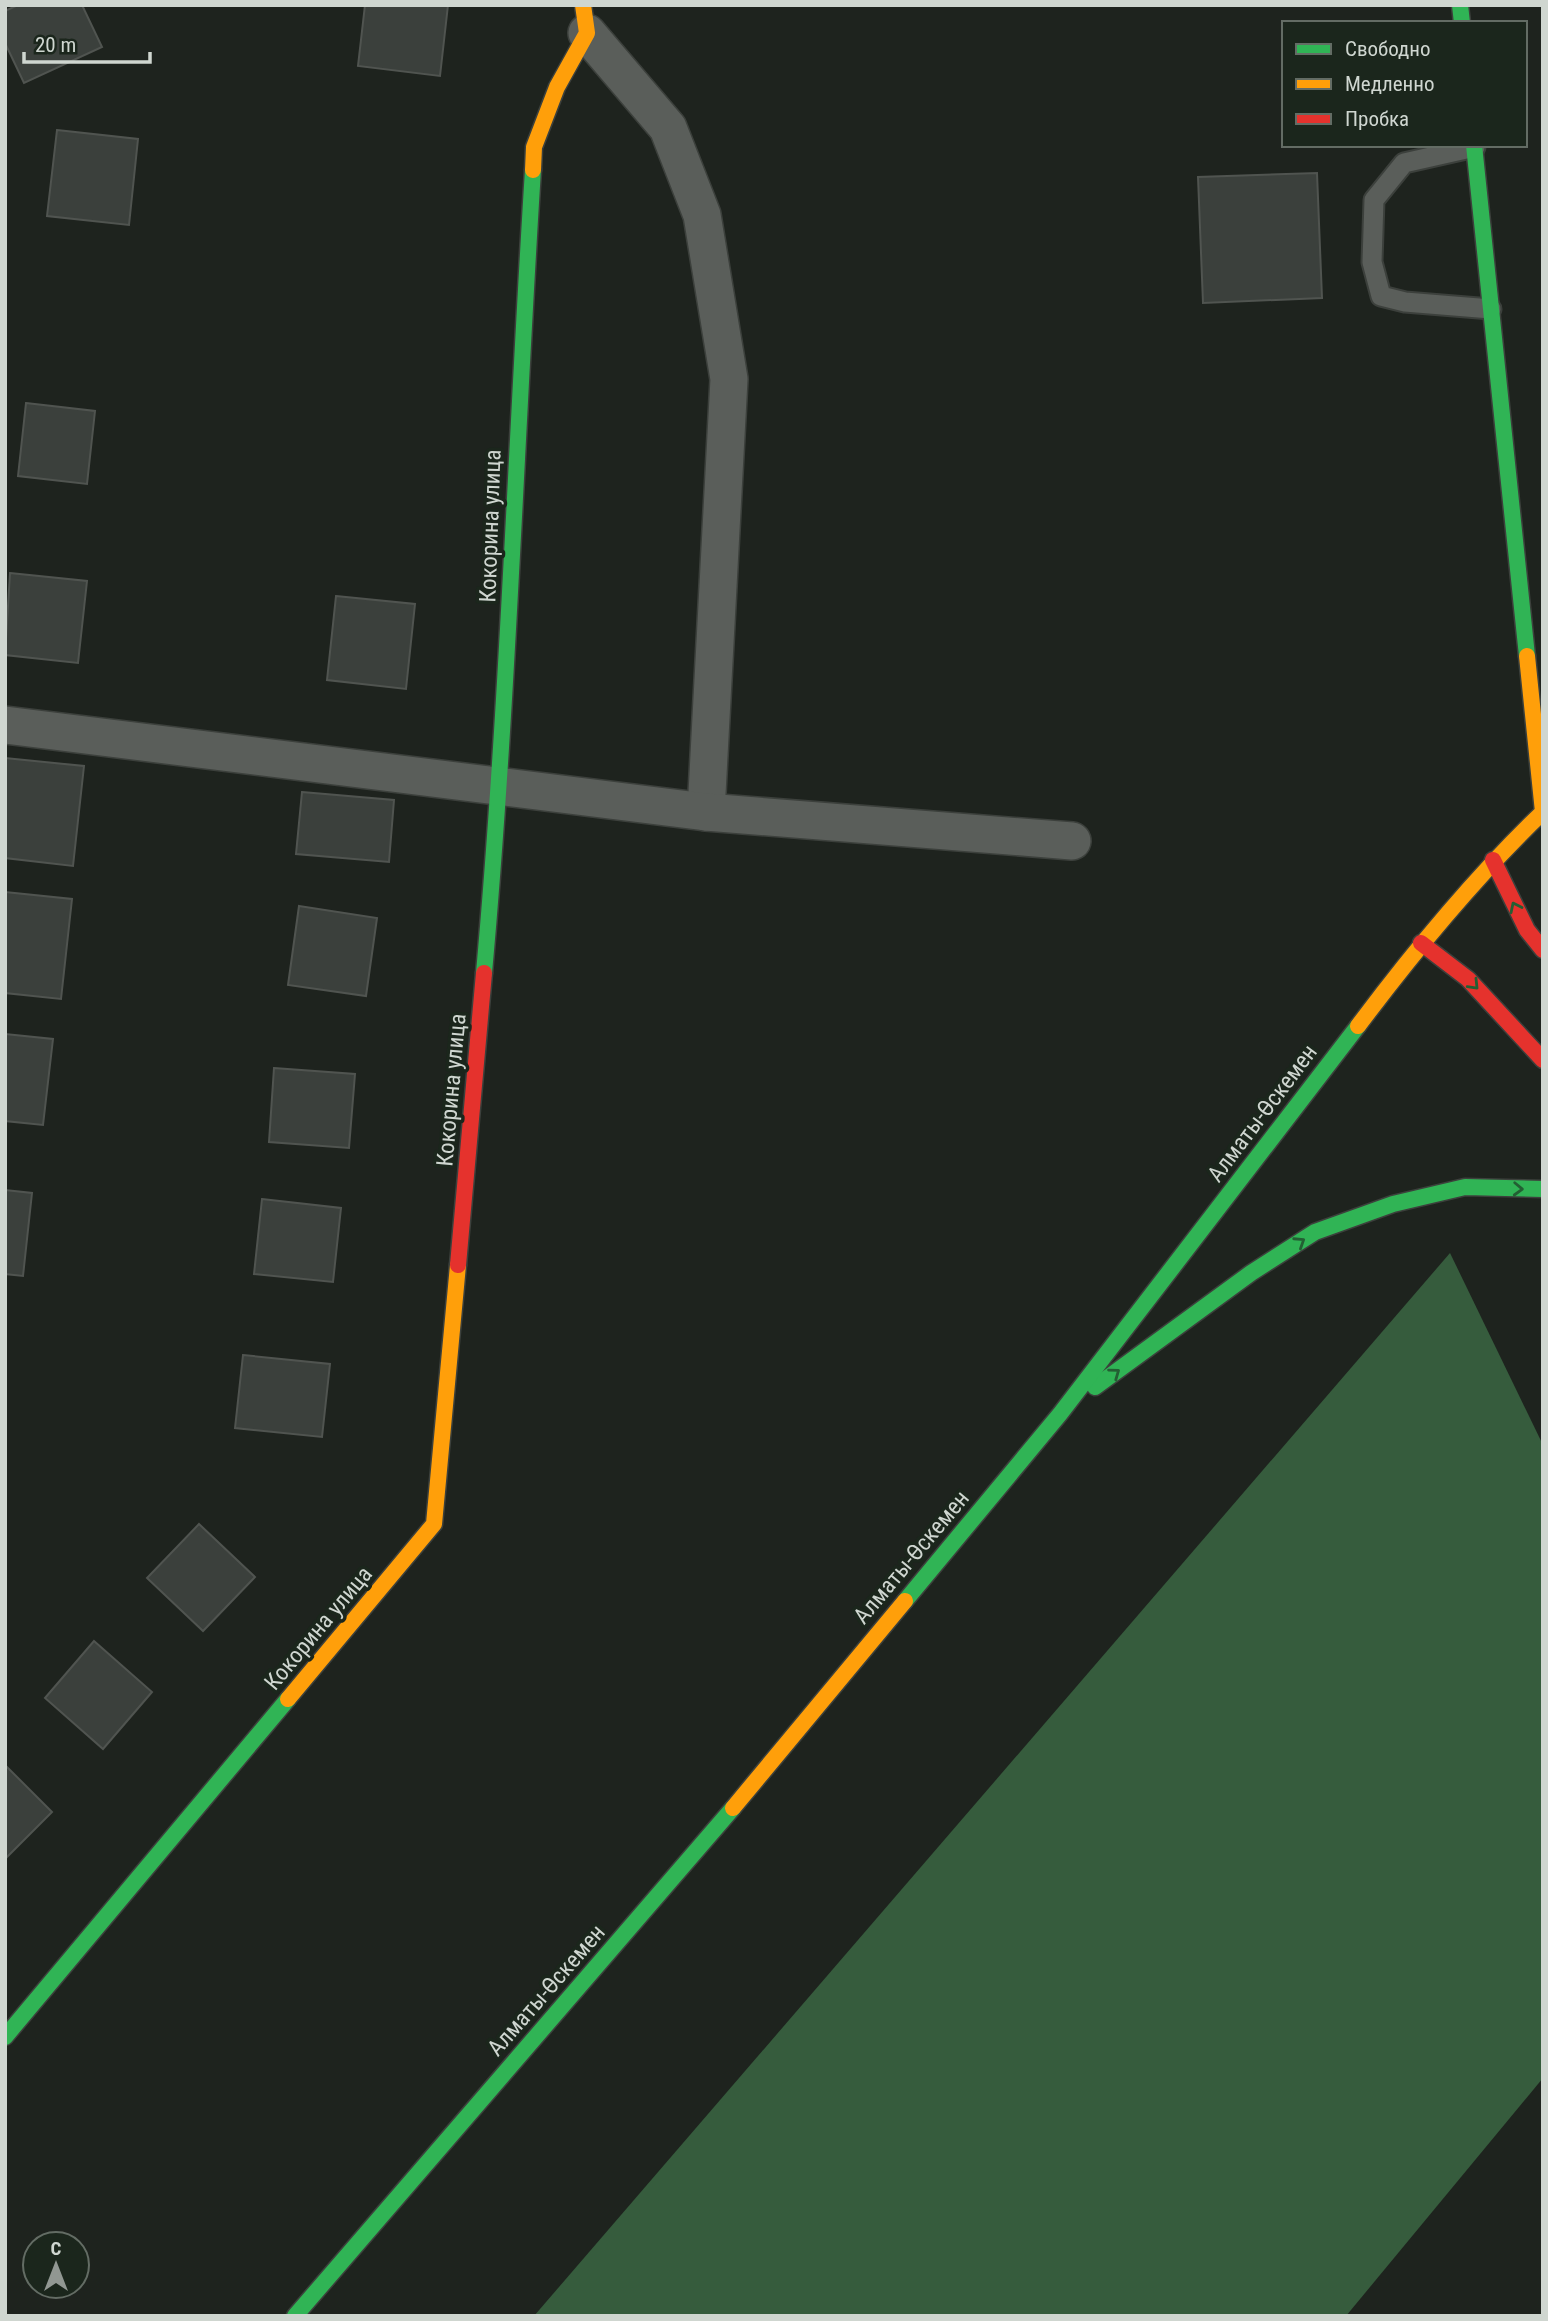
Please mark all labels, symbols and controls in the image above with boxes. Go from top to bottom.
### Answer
scale bar [24,21,150,65]
legend [1282,21,1527,147]
text: 20 m [35,33,76,57]
text: Свободно [1345,37,1431,61]
text: Медленно [1345,72,1434,96]
text: Пробка [1345,107,1409,131]
street label: Кокорина улица [474,449,507,603]
one-way arrow [1510,902,1524,914]
one-way arrow [1465,977,1478,990]
street label: Кокорина улица [431,1013,472,1168]
street label: Алматы-Өскемен [1202,1039,1323,1187]
one-way arrow [1513,1181,1524,1196]
one-way arrow [1292,1237,1305,1250]
one-way arrow [1107,1369,1120,1381]
street label: Алматы-Өскемен [848,1485,975,1629]
street label: Кокорина улица [259,1561,378,1696]
street label: Алматы-Өскемен [482,1919,611,2062]
north arrow [21,2230,91,2300]
text: С [51,2237,62,2260]

